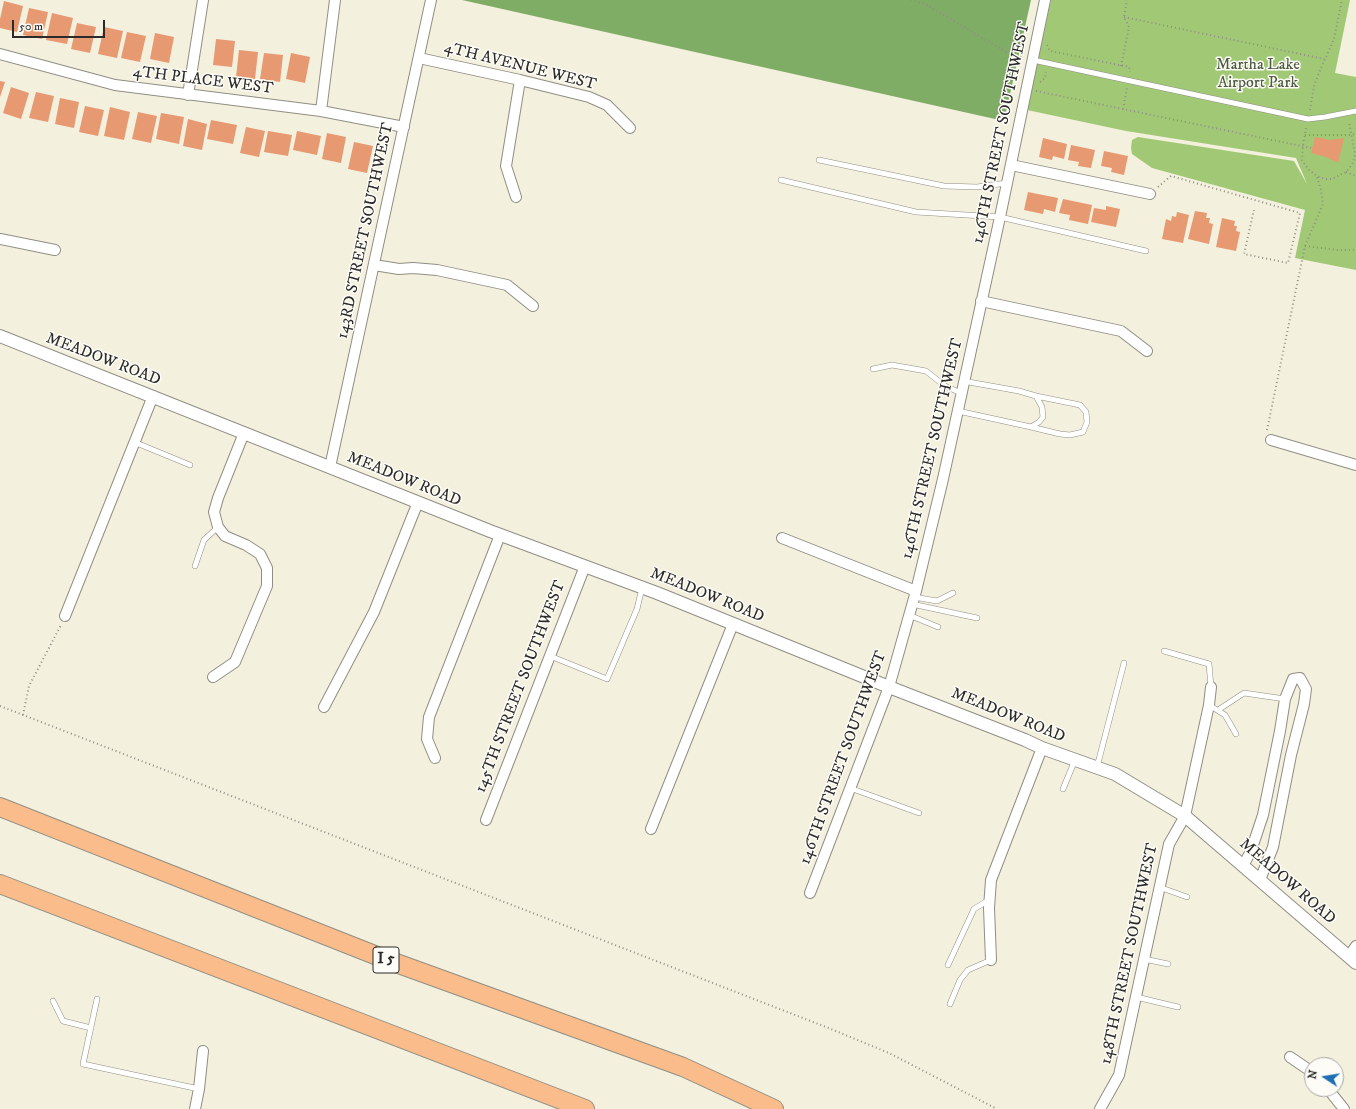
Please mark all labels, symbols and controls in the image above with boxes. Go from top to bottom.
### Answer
scale bar [14,12,107,38]
text: 50 m [19,19,43,34]
street label: 146TH STREET SOUTHWEST [969,21,1035,245]
street label: 4TH AVENUE WEST [442,39,598,95]
park label: Martha Lake Airport Park [1216,56,1300,94]
street label: 4TH PLACE WEST [132,63,274,99]
street label: 143RD STREET SOUTHWEST [334,121,398,341]
street label: MEADOW ROAD [43,329,163,391]
street label: 146TH STREET SOUTHWEST [898,337,968,561]
street label: MEADOW ROAD [344,448,464,512]
street label: MEADOW ROAD [647,564,767,628]
street label: 145TH STREET SOUTHWEST [472,578,570,796]
street label: 146TH STREET SOUTHWEST [796,649,892,867]
street label: MEADOW ROAD [948,684,1068,748]
street label: MEADOW ROAD [1235,835,1339,929]
street label: 148TH STREET SOUTHWEST [1097,842,1163,1066]
road number: I 5 [373,947,399,973]
north arrow [1304,1057,1344,1097]
text: N [1305,1069,1321,1081]

